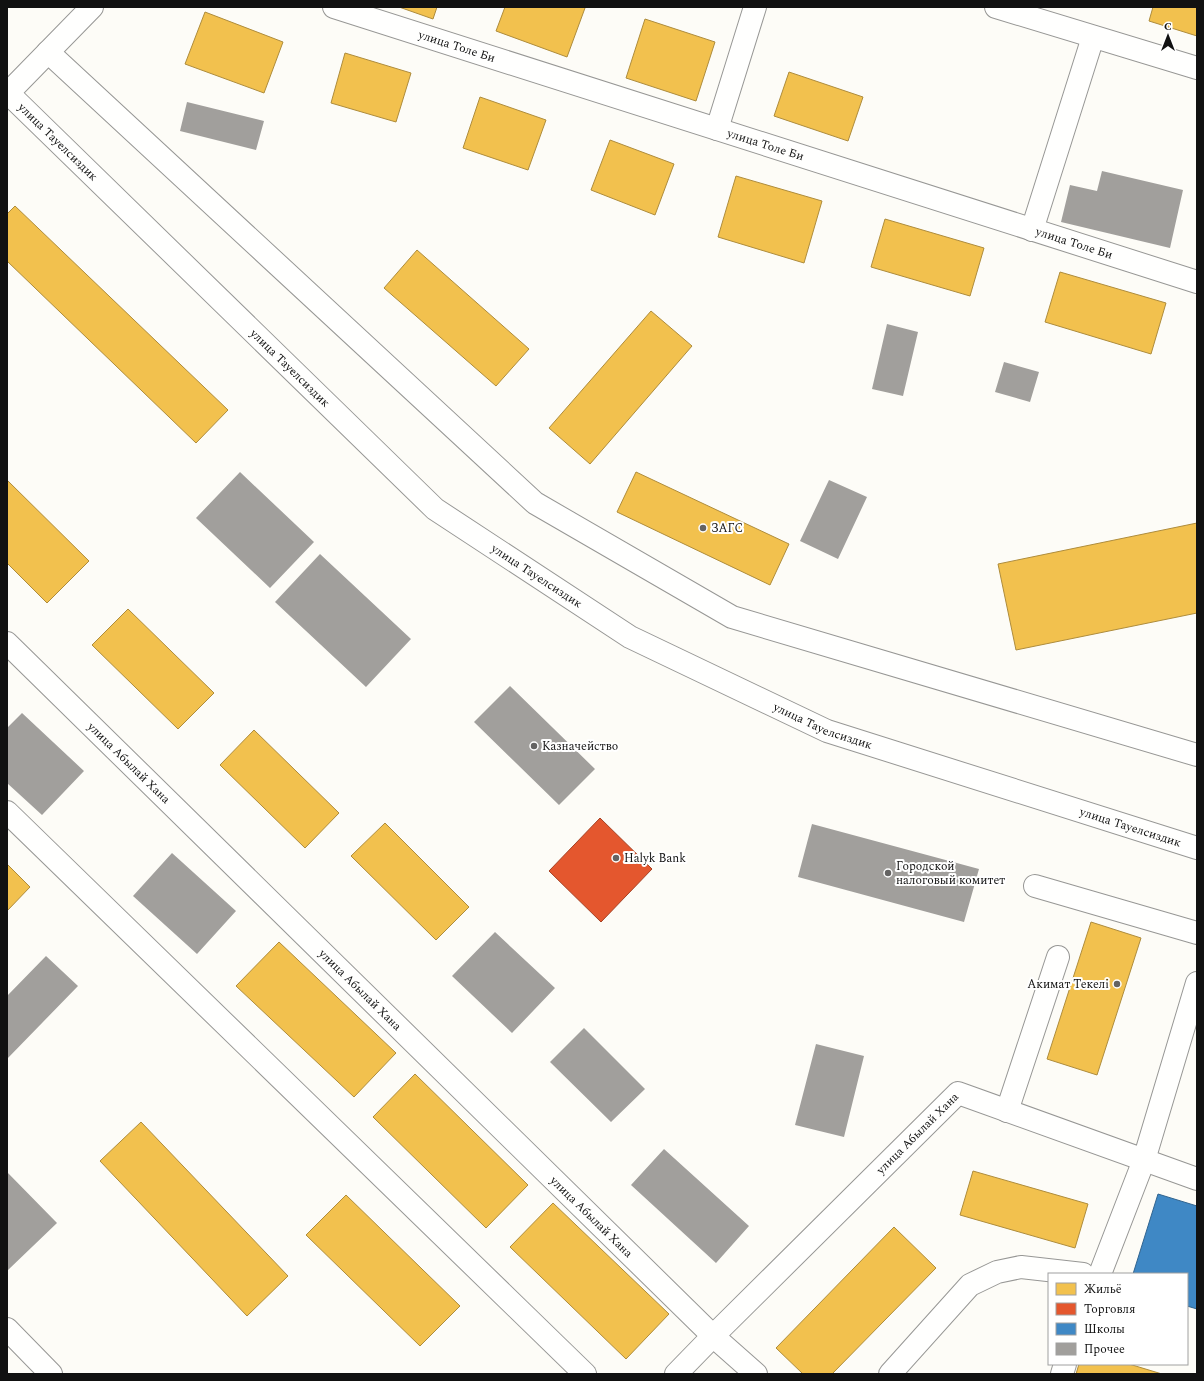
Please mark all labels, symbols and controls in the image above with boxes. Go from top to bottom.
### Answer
north arrow [1148,16,1188,56]
text: С [1164,18,1172,35]
street label: улица Толе Би [415,25,498,68]
street label: улица Тауелсиздик [13,98,102,186]
street label: улица Толе Би [724,124,806,166]
street label: улица Толе Би [1032,222,1115,265]
street label: улица Тауелсиздик [245,324,335,412]
place label: ЗАГС [711,519,743,538]
marker: ЗАГС [698,523,708,533]
street label: улица Тауелсиздик [486,539,586,613]
street label: улица Тауелсиздик [769,697,875,755]
street label: улица Абылай Хана [82,717,175,808]
place label: Казначейство [542,737,618,756]
marker: Казначейство [529,741,539,751]
street label: улица Тауелсиздик [1076,802,1184,853]
place label: Halyk Bank [624,849,686,868]
marker: Halyk Bank [611,853,621,863]
place label: Городской налоговый комитет [896,857,1005,890]
marker: Городской налоговый комитет [883,868,893,878]
street label: улица Абылай Хана [313,944,406,1035]
place label: Акимат Текелі [1027,975,1109,994]
marker: Акимат Текелі [1112,979,1122,989]
street label: улица Абылай Хана [871,1088,964,1180]
street label: улица Абылай Хана [545,1171,637,1262]
legend [1048,1273,1188,1365]
text: Жильё [1084,1280,1122,1299]
text: Торговля [1084,1300,1135,1319]
text: Школы [1084,1320,1125,1339]
text: Прочее [1084,1340,1125,1359]

